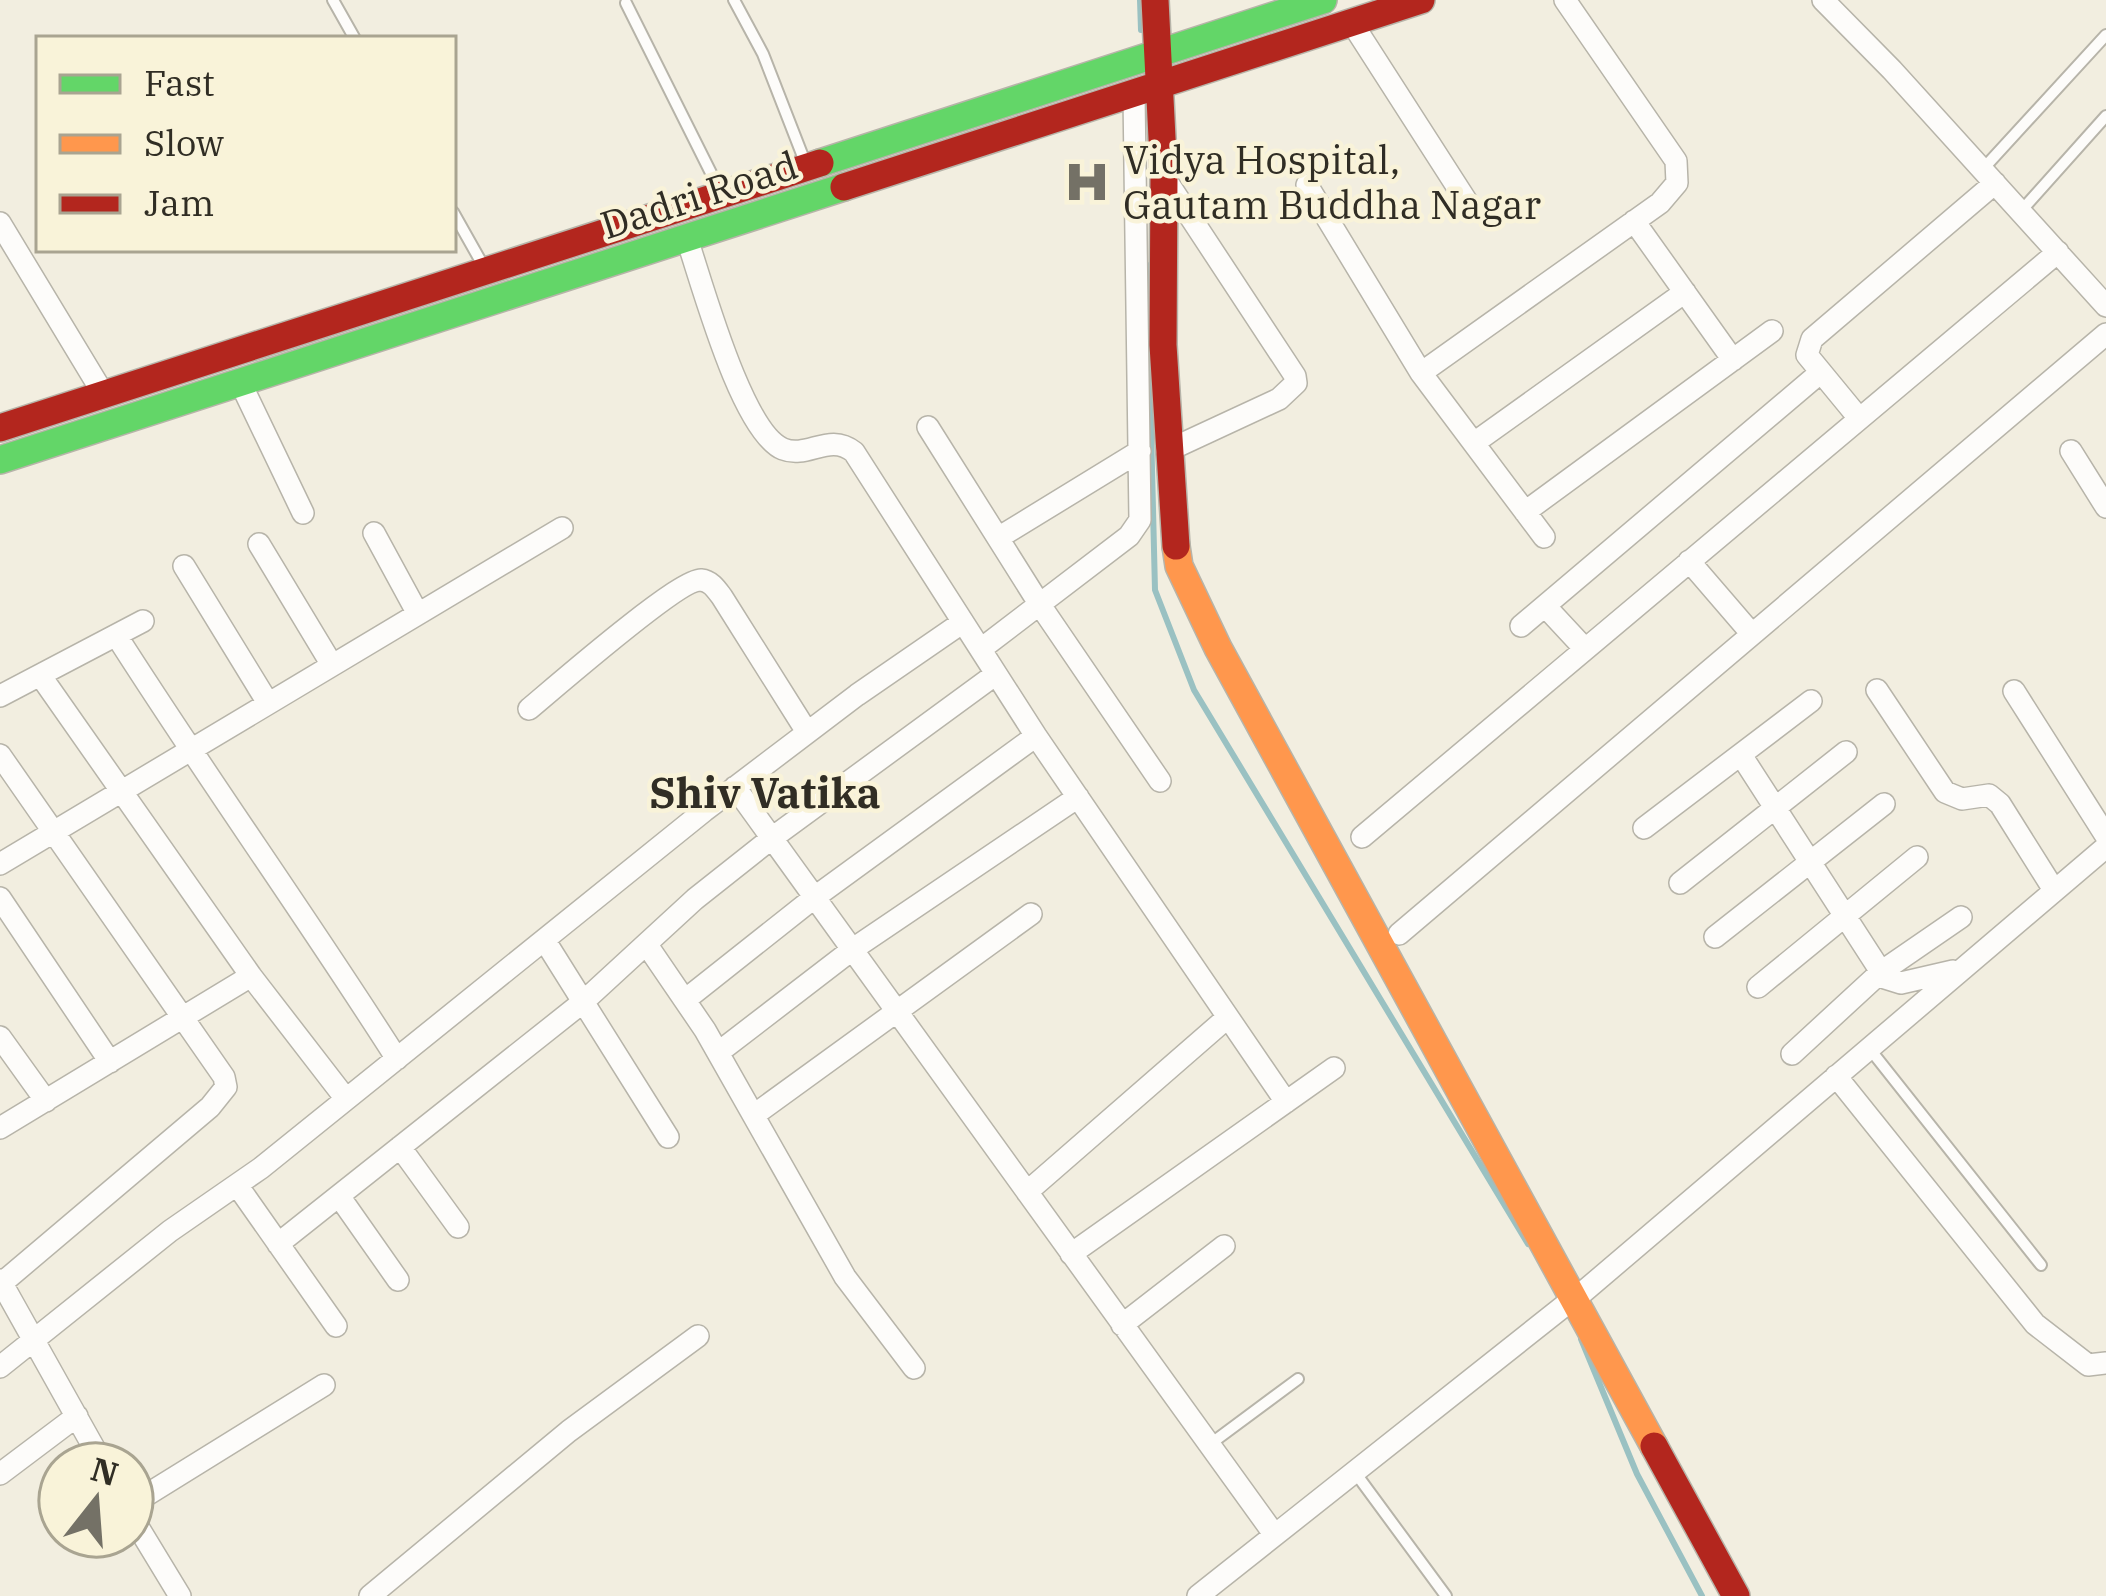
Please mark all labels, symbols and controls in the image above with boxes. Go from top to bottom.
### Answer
legend [36,36,456,252]
text: Fast [144,59,215,106]
text: Slow [144,119,224,166]
place label: Vidya Hospital, Gautam Buddha Nagar [1123,134,1541,230]
street label: Dadri Road [594,139,804,250]
hospital icon: Vidya Hospital, Gautam Buddha Nagar [1062,157,1112,207]
text: Jam [144,179,214,226]
district label: Shiv Vatika [649,765,881,820]
north arrow [36,1440,156,1560]
text: N [86,1446,124,1495]

